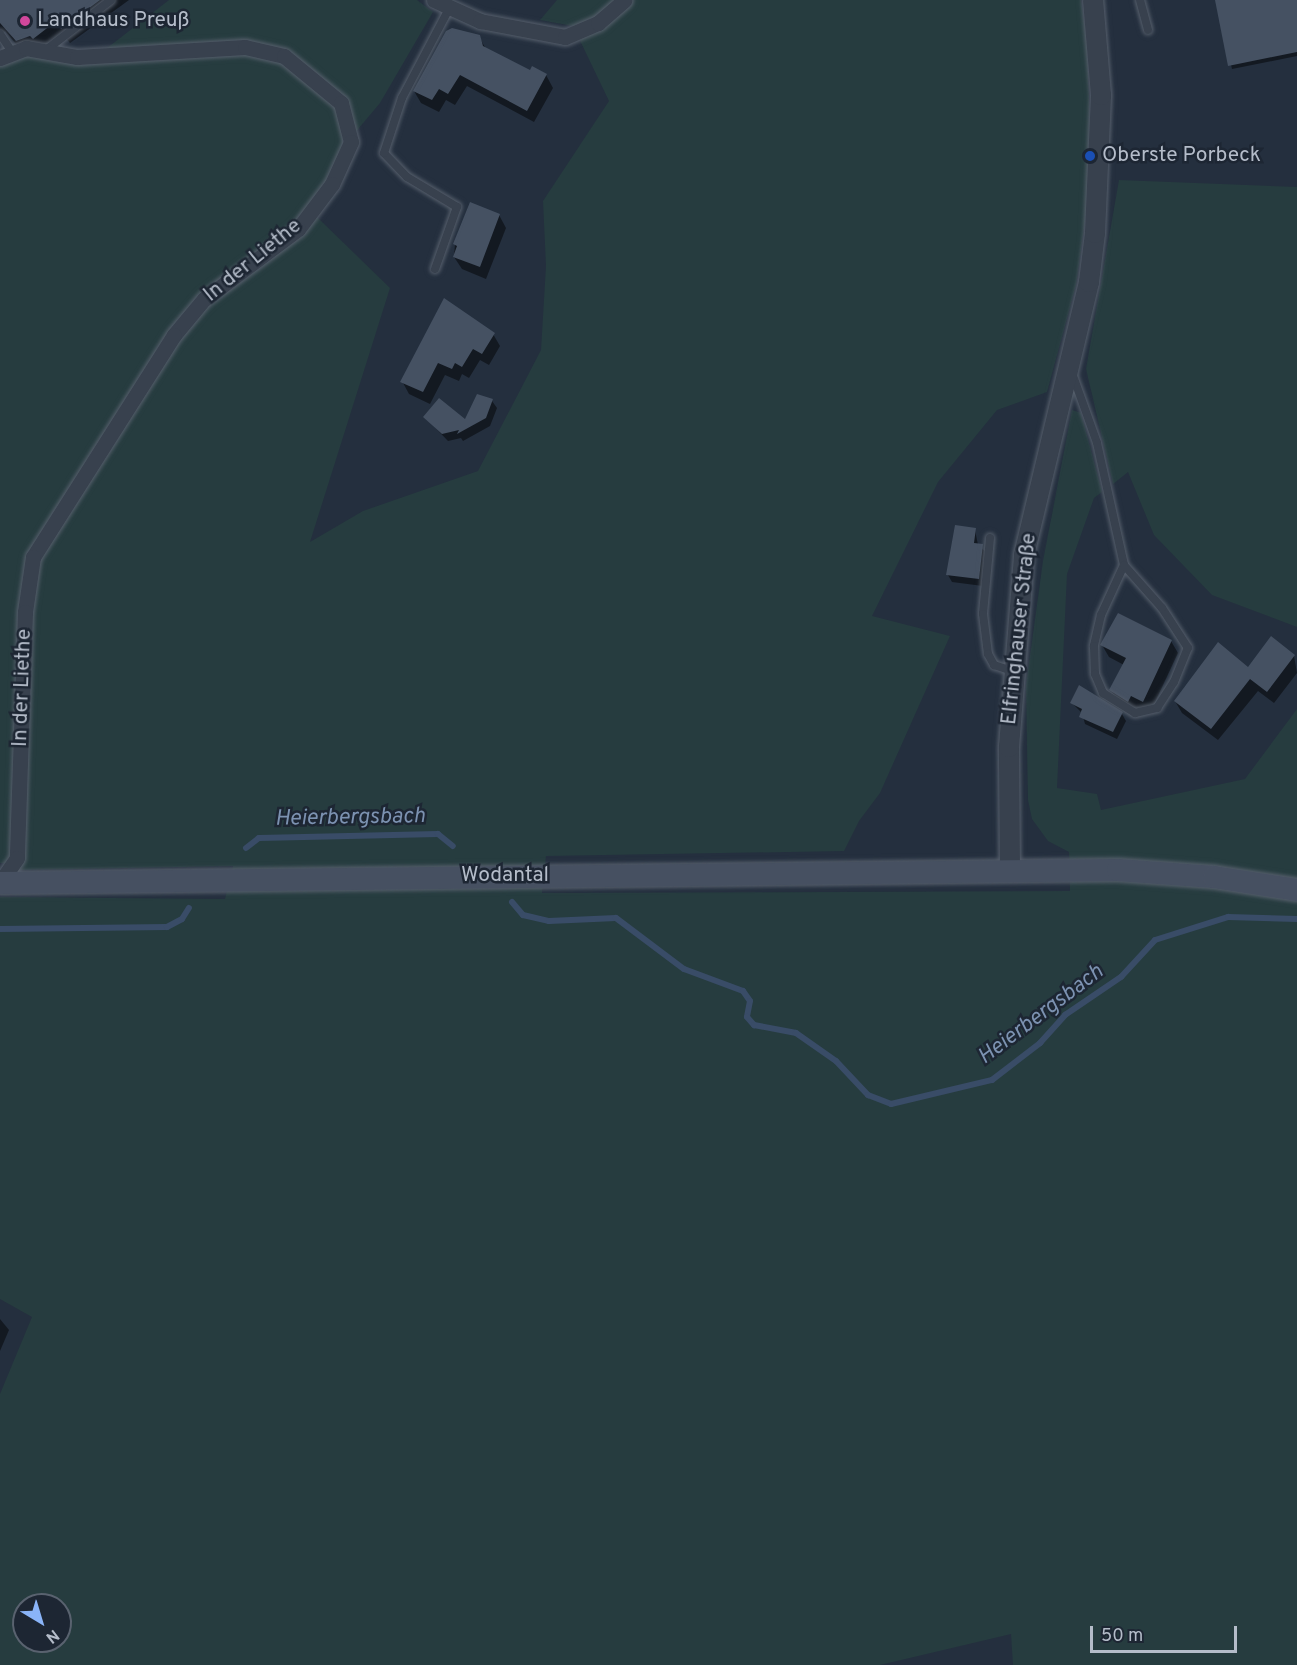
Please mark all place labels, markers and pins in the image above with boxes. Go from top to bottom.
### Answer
place label: Landhaus Preuß [37,8,189,34]
marker: Landhaus Preuß [18,14,32,28]
place label: Oberste Porbeck [1102,143,1261,169]
marker: Oberste Porbeck [1083,149,1097,163]

